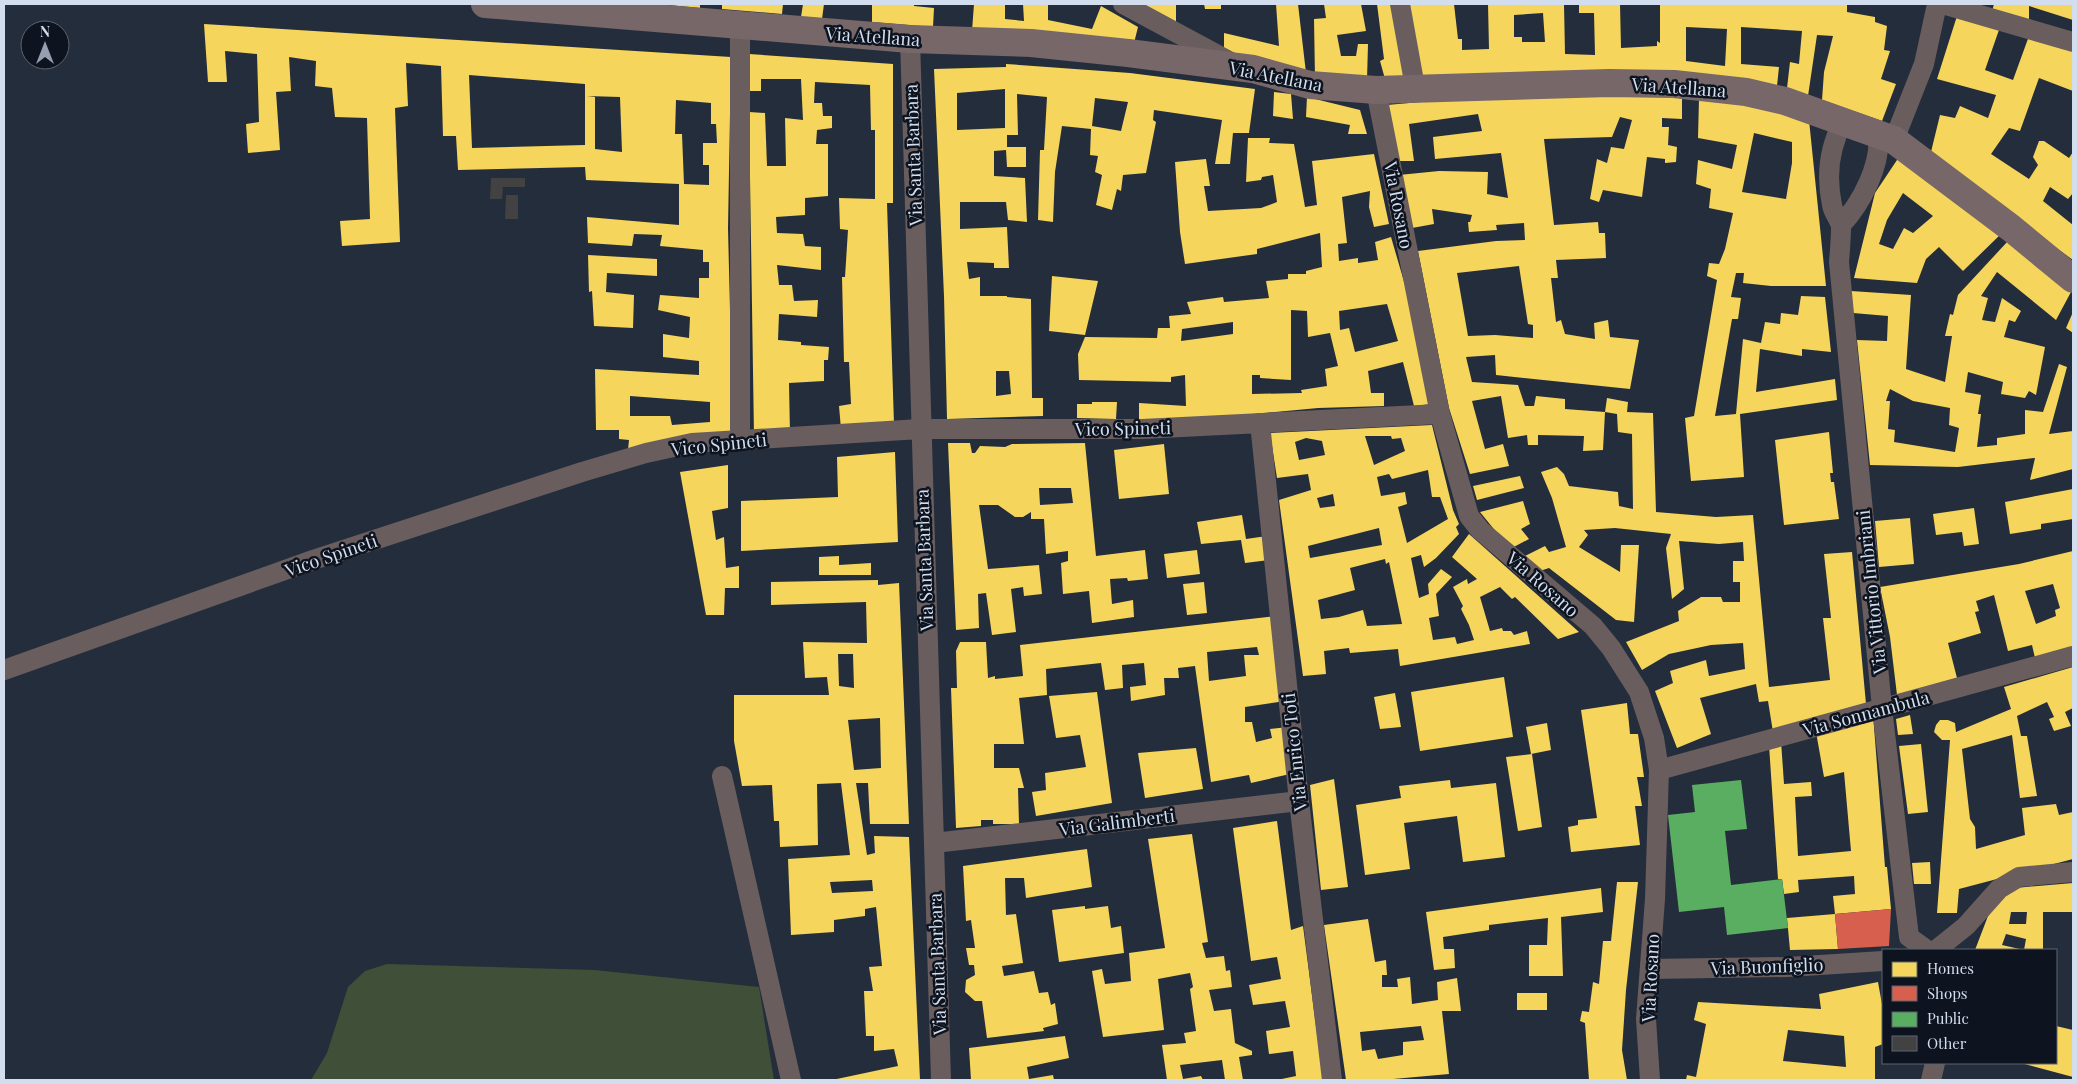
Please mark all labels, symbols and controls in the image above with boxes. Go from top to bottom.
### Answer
north arrow [20,20,70,70]
street label: Via Atellana [824,21,921,51]
text: N [40,22,50,41]
street label: Via Atellana [1226,55,1325,97]
street label: Via Atellana [1630,72,1727,102]
street label: Via Santa Barbara [899,83,928,228]
street label: Via Rosano [1379,158,1419,251]
street label: Vico Spineti [1074,415,1171,441]
street label: Vico Spineti [669,427,768,461]
street label: Via Santa Barbara [910,488,939,633]
street label: Via Vittorio Imbriani [1850,509,1892,676]
street label: Vico Spineti [281,528,380,582]
street label: Via Rosano [1501,545,1584,622]
street label: Via Sonnambula [1799,685,1932,742]
street label: Via Enrico Toti [1276,692,1312,813]
street label: Via Galimberti [1057,803,1176,841]
street label: Via Santa Barbara [923,892,952,1037]
street label: Via Rosano [1636,933,1664,1024]
legend [1882,949,2057,1064]
street label: Via Buonfiglio [1709,952,1824,980]
text: Homes [1927,958,1974,978]
text: Shops [1927,983,1968,1003]
text: Public [1927,1008,1969,1028]
text: Other [1927,1033,1967,1053]

